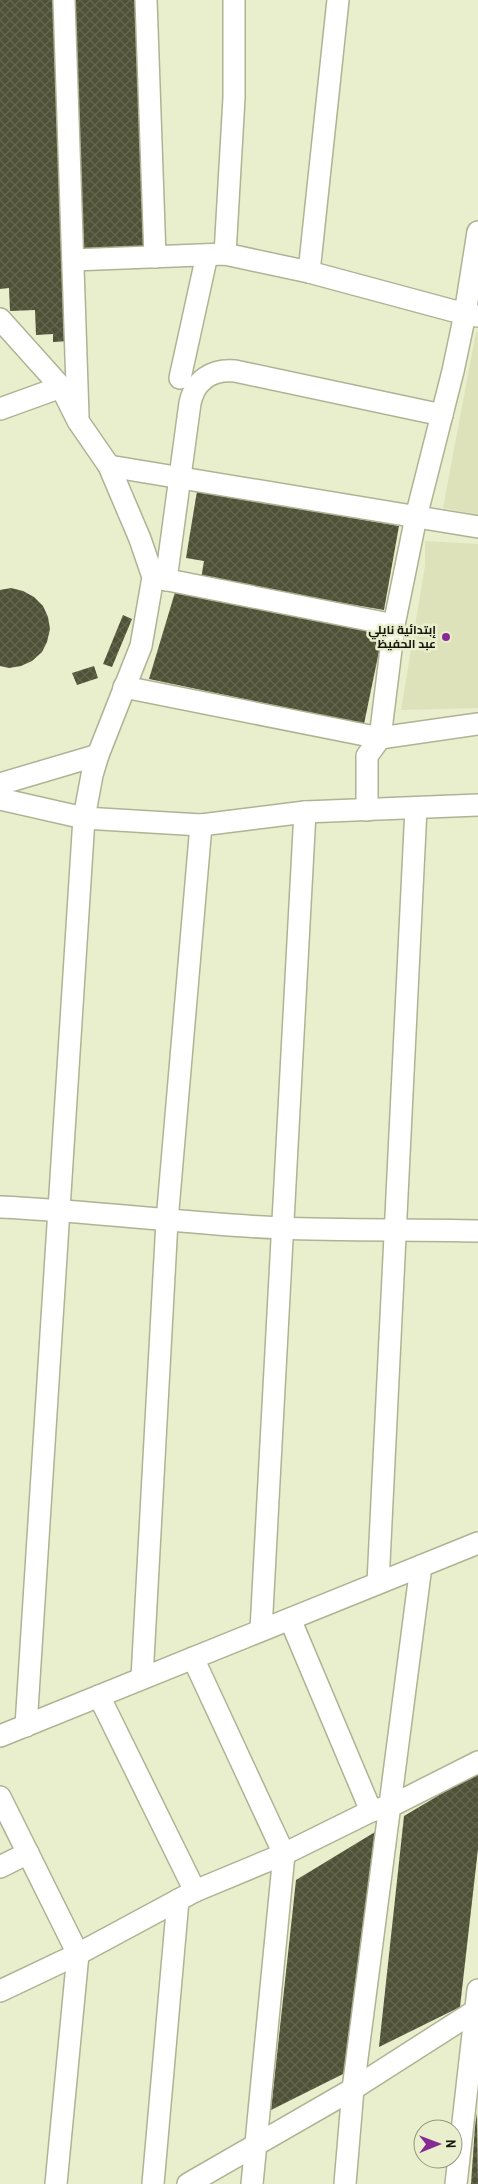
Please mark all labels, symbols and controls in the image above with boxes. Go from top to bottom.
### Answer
place label: إبتدائية نايلي عبد الحفيظ [368,622,436,652]
marker: إبتدائية نايلي عبد الحفيظ [440,631,452,643]
north arrow [413,2119,463,2169]
text: N [442,2139,460,2148]

